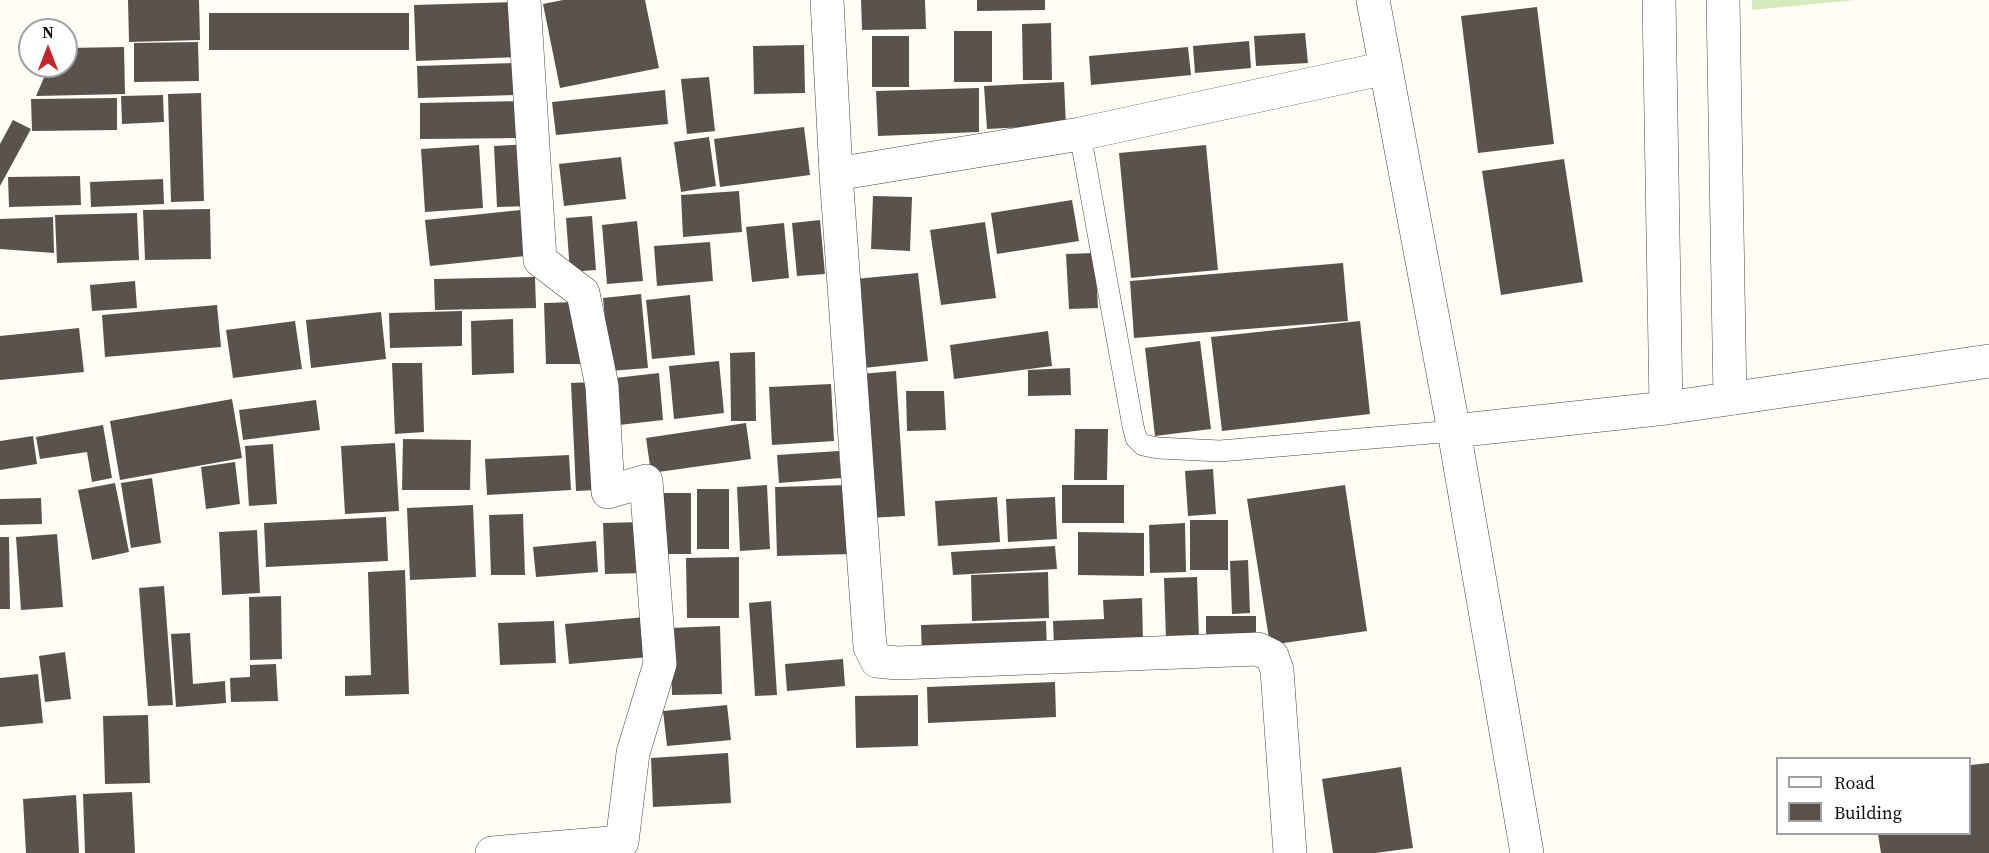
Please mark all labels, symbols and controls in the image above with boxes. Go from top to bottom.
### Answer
north arrow [18,18,78,78]
text: N [42,21,54,43]
legend [1776,757,1971,835]
text: Road [1834,770,1875,795]
text: Building [1834,800,1902,825]

